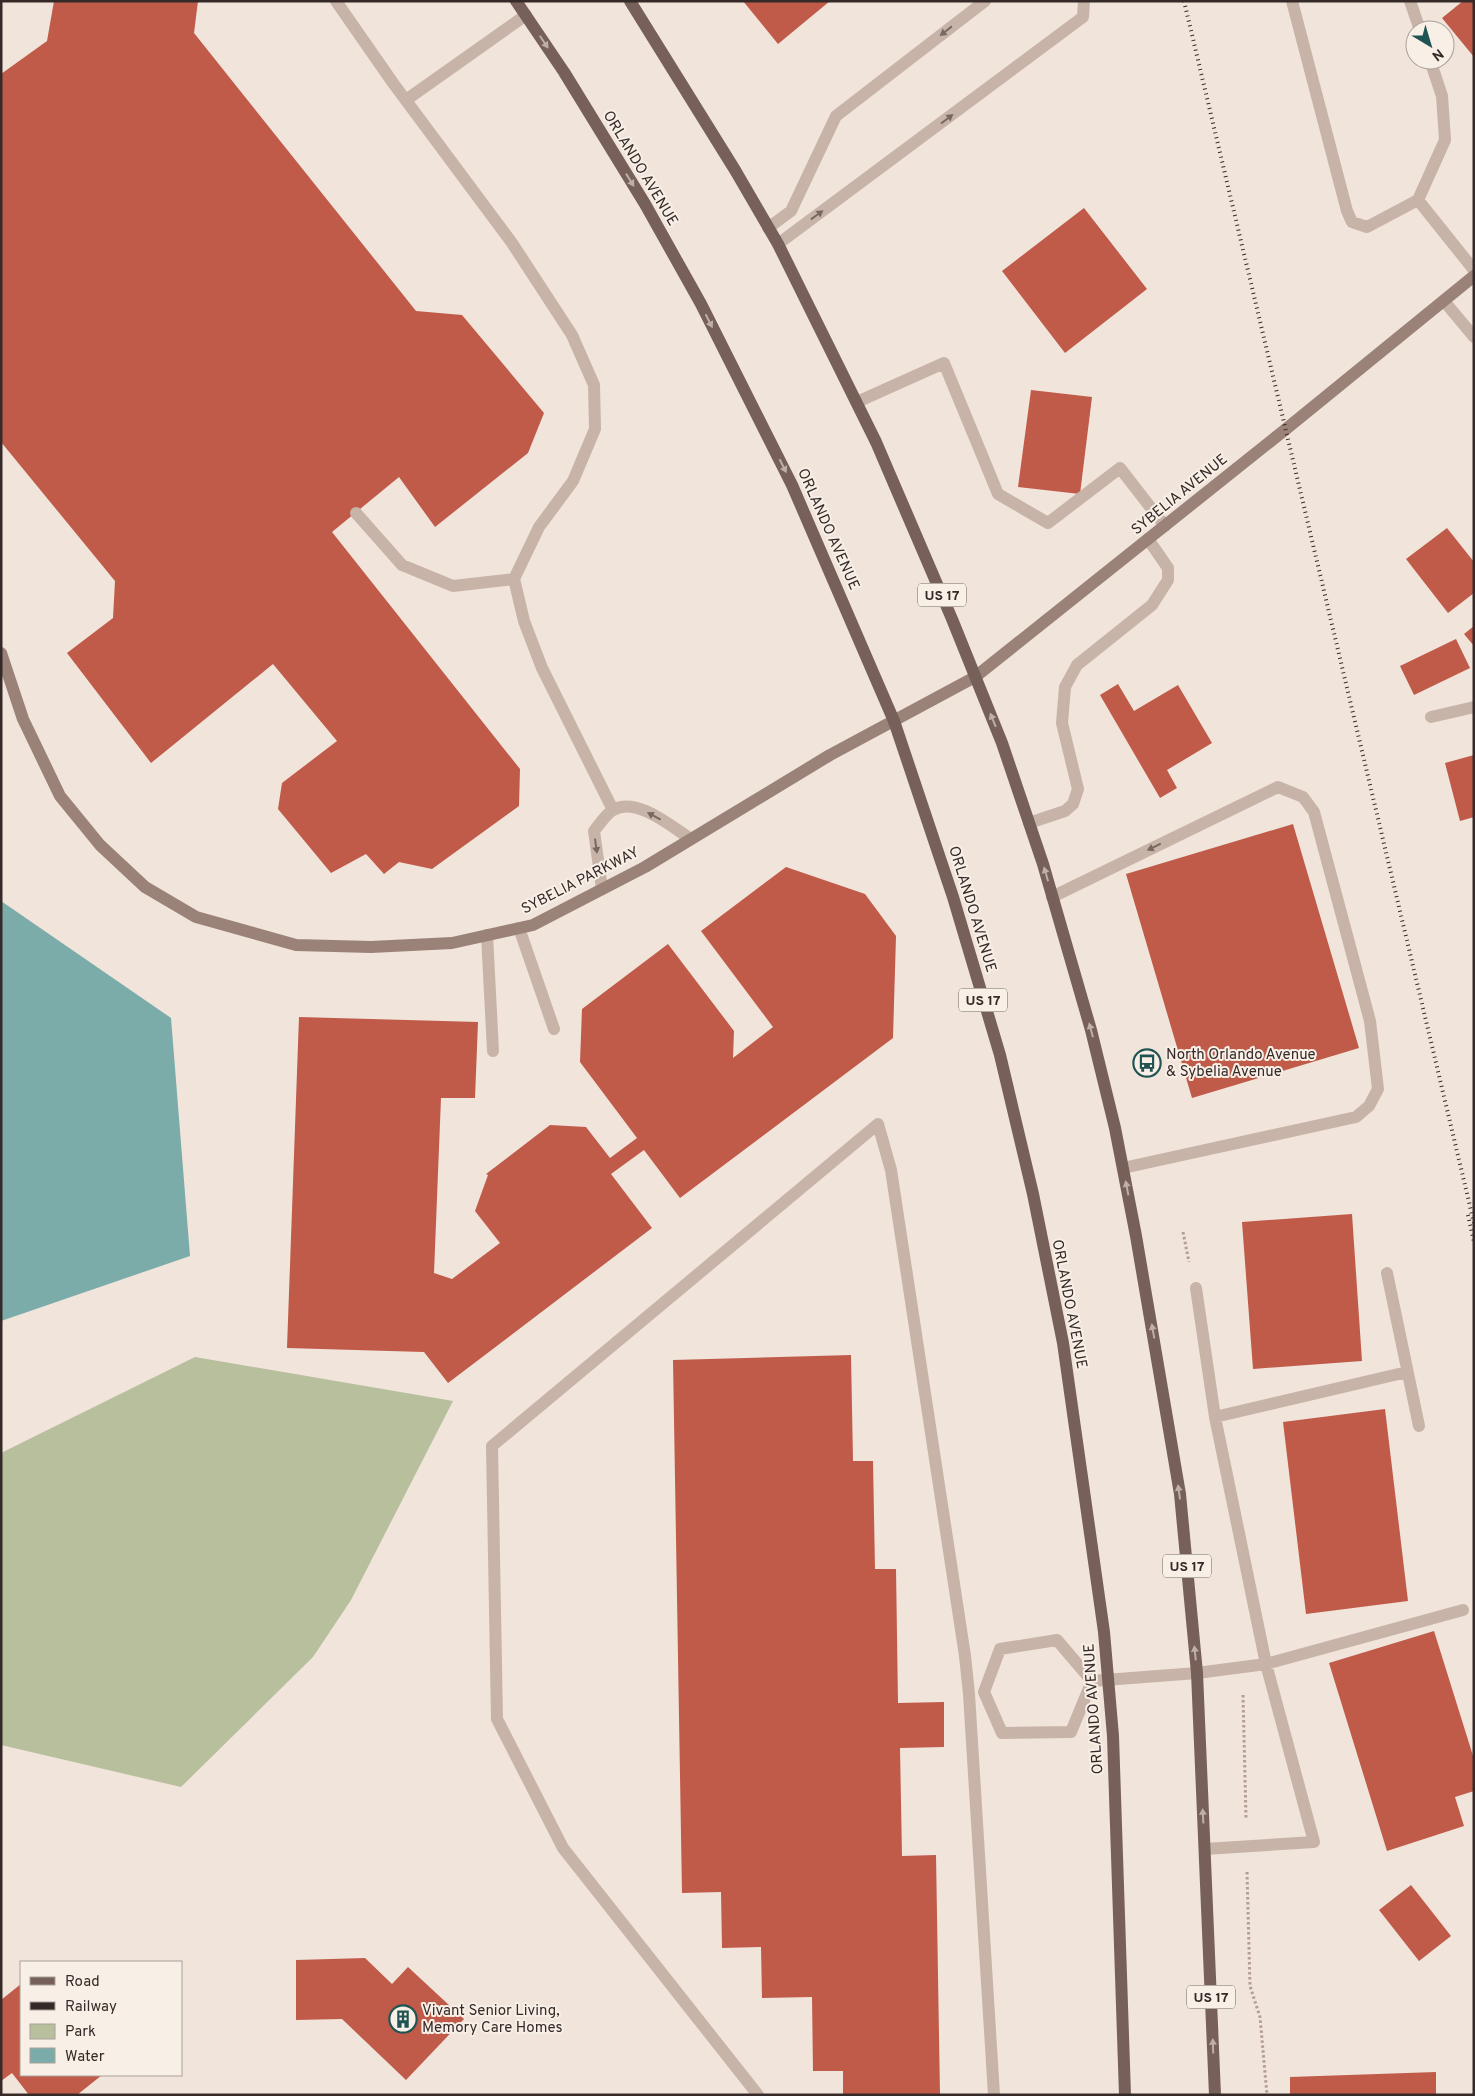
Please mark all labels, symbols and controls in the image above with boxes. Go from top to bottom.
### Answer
north arrow [1405,20,1455,70]
one-way arrow [940,26,953,37]
one-way arrow [539,35,548,48]
text: N [1428,44,1446,64]
street label: ORLANDO AVENUE [598,108,682,230]
one-way arrow [940,113,953,124]
one-way arrow [625,173,634,186]
one-way arrow [810,210,823,221]
one-way arrow [706,314,714,328]
street label: SYBELIA AVENUE [1128,451,1232,540]
one-way arrow [779,459,787,473]
street label: ORLANDO AVENUE [792,466,863,593]
road number: US 17 [918,584,966,606]
one-way arrow [988,713,996,727]
one-way arrow [647,812,661,820]
one-way arrow [592,839,600,855]
street label: SYBELIA PARKWAY [519,843,643,919]
one-way arrow [1147,843,1161,851]
street label: ORLANDO AVENUE [943,844,1000,975]
one-way arrow [1041,866,1049,881]
road number: US 17 [959,988,1007,1012]
one-way arrow [1087,1022,1095,1037]
place label: North Orlando Avenue & Sybelia Avenue [1166,1046,1316,1082]
bus stop icon: North Orlando Avenue & Sybelia Avenue [1132,1048,1162,1078]
one-way arrow [1123,1180,1131,1196]
street label: ORLANDO AVENUE [1047,1238,1090,1371]
one-way arrow [1149,1323,1157,1339]
one-way arrow [1175,1483,1183,1499]
road number: US 17 [1163,1554,1211,1578]
street label: ORLANDO AVENUE [1080,1643,1109,1775]
one-way arrow [1191,1645,1199,1661]
one-way arrow [1199,1807,1207,1823]
legend [20,1961,182,2076]
text: Road [65,1973,100,1992]
road number: US 17 [1187,1985,1235,2008]
text: Railway [65,1998,117,2017]
place label: Vivant Senior Living, Memory Care Homes [422,2002,563,2038]
building icon: Vivant Senior Living, Memory Care Homes [388,2004,418,2034]
text: Park [65,2023,96,2042]
one-way arrow [1209,2038,1217,2054]
text: Water [65,2048,105,2067]

